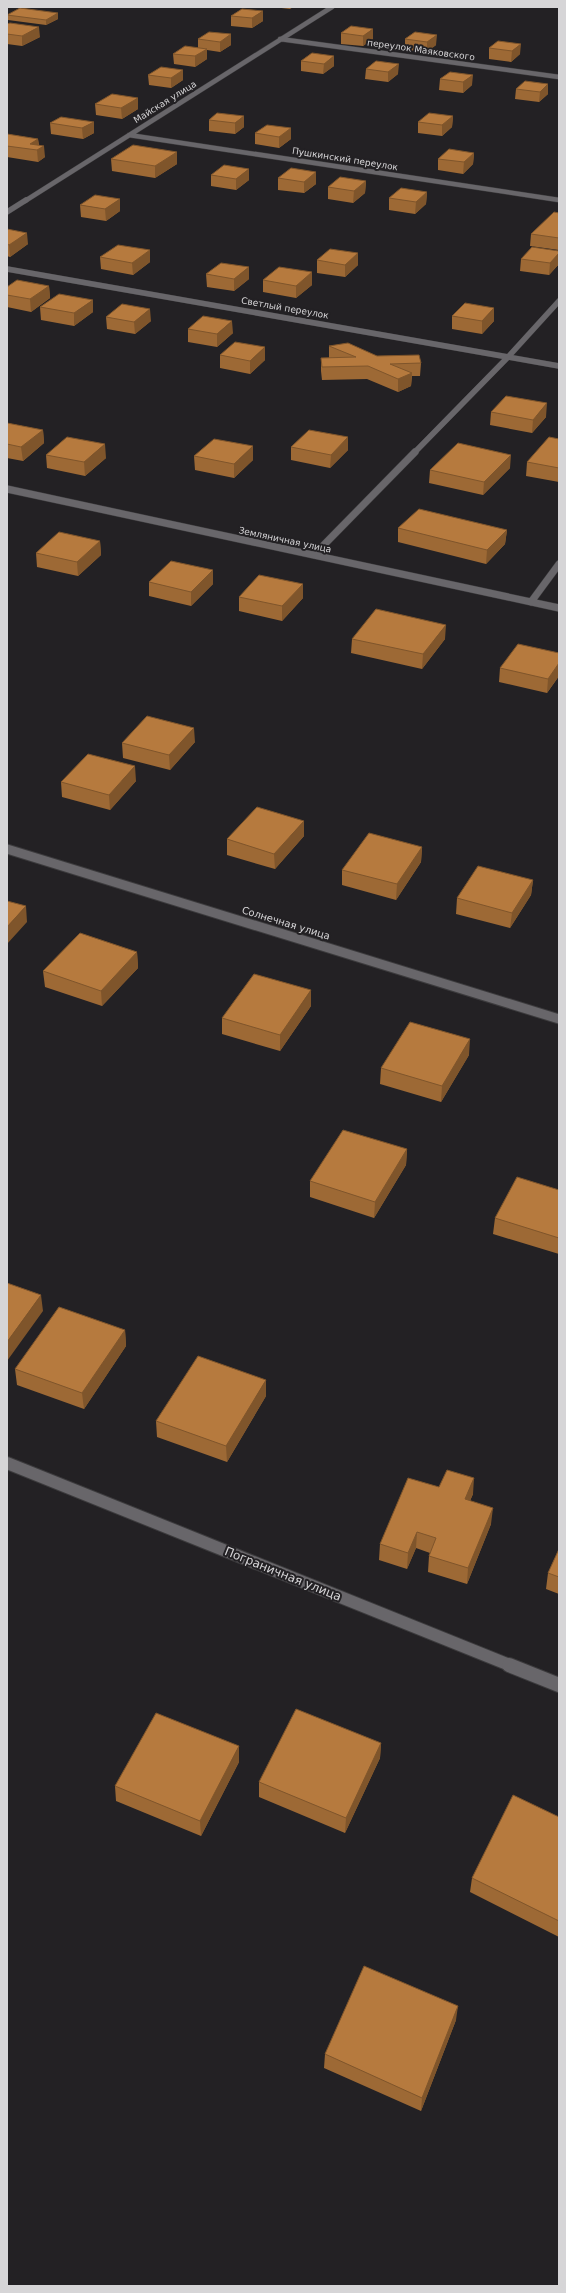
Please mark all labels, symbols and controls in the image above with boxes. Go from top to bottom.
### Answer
street label: переулок Маяковского [367,37,476,63]
street label: Майская улица [132,79,198,125]
street label: Пушкинский переулок [291,146,399,172]
street label: Светлый переулок [240,295,330,321]
street label: Земляничная улица [238,525,332,555]
street label: Солнечная улица [241,904,331,942]
street label: Пограничная улица [223,1544,343,1604]

